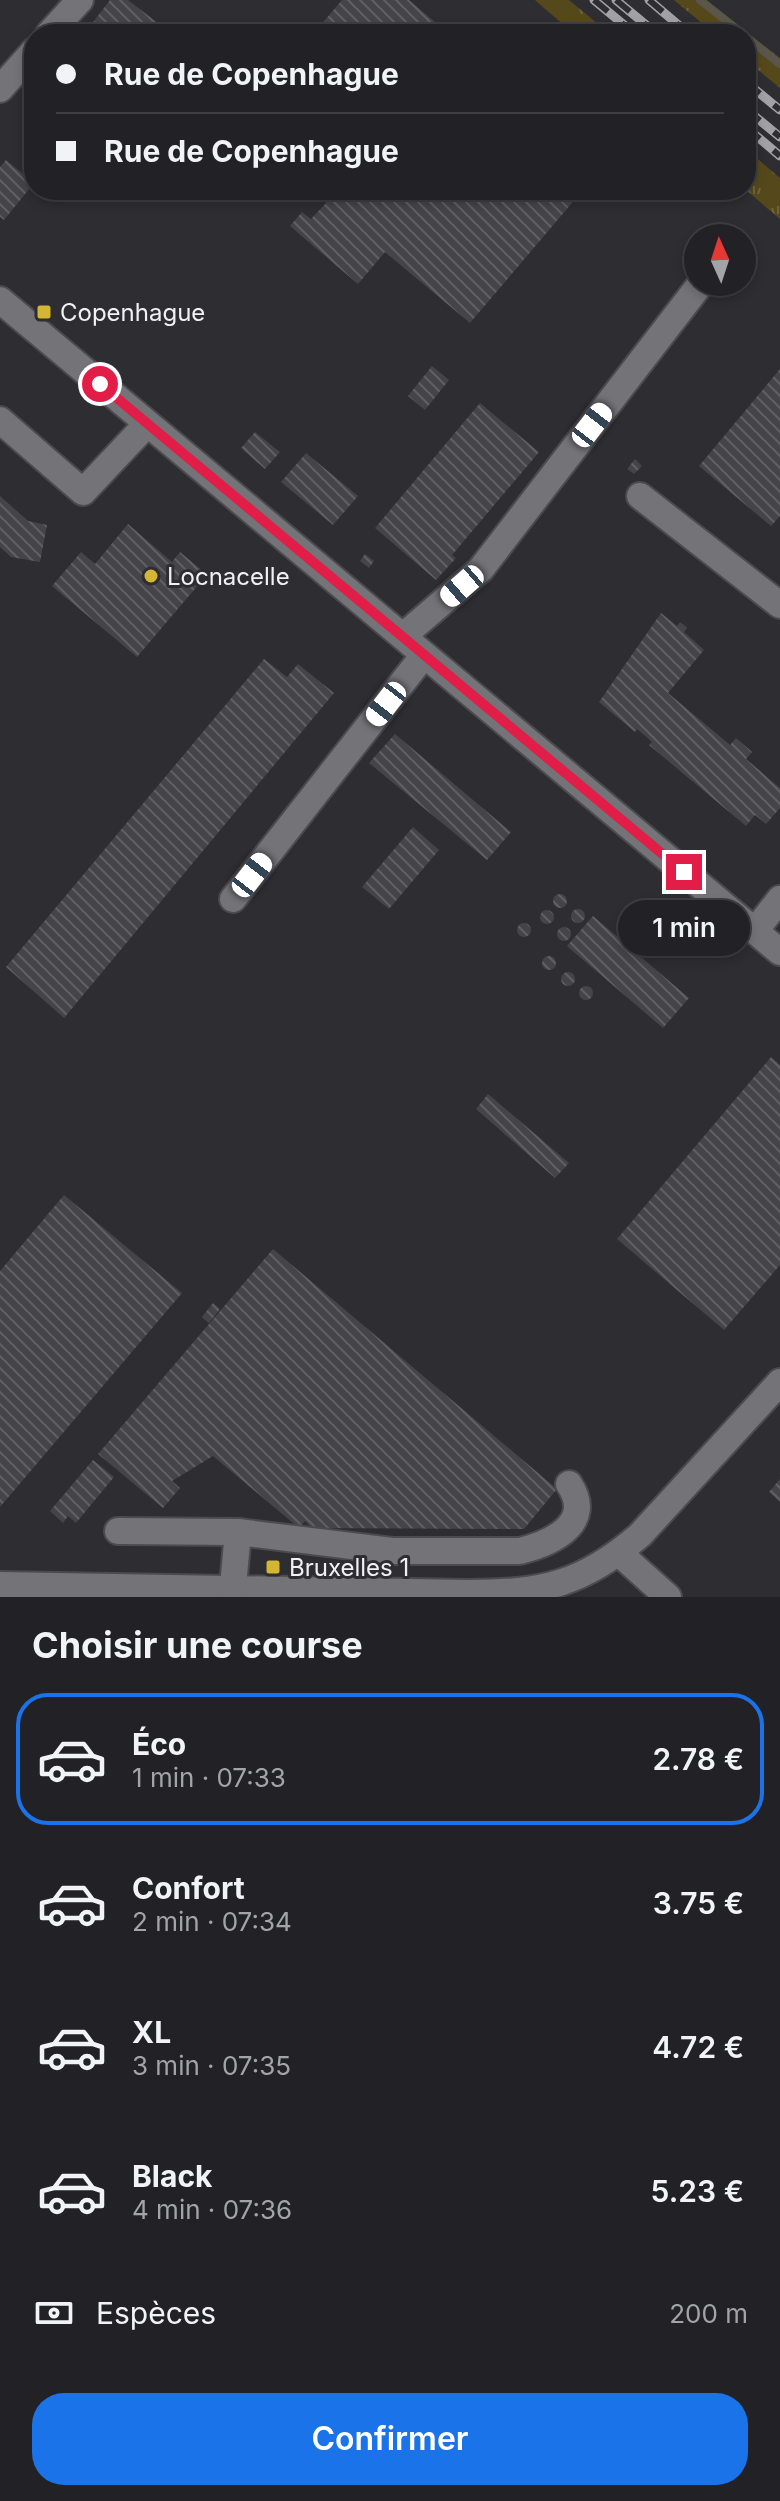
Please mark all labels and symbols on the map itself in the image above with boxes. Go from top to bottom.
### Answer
north arrow [684,224,756,296]
place label: Copenhague [60,298,205,327]
marker: Copenhague [35,303,53,321]
route start [82,366,118,402]
car [568,399,616,451]
car [436,561,488,611]
place label: Locnacelle [167,562,290,591]
marker: Locnacelle [142,567,160,585]
car [362,678,410,730]
car [228,849,276,901]
route end [666,854,702,890]
callout: 1 min [618,900,750,956]
place label: Bruxelles 1 [289,1553,409,1582]
marker: Bruxelles 1 [264,1558,282,1576]

